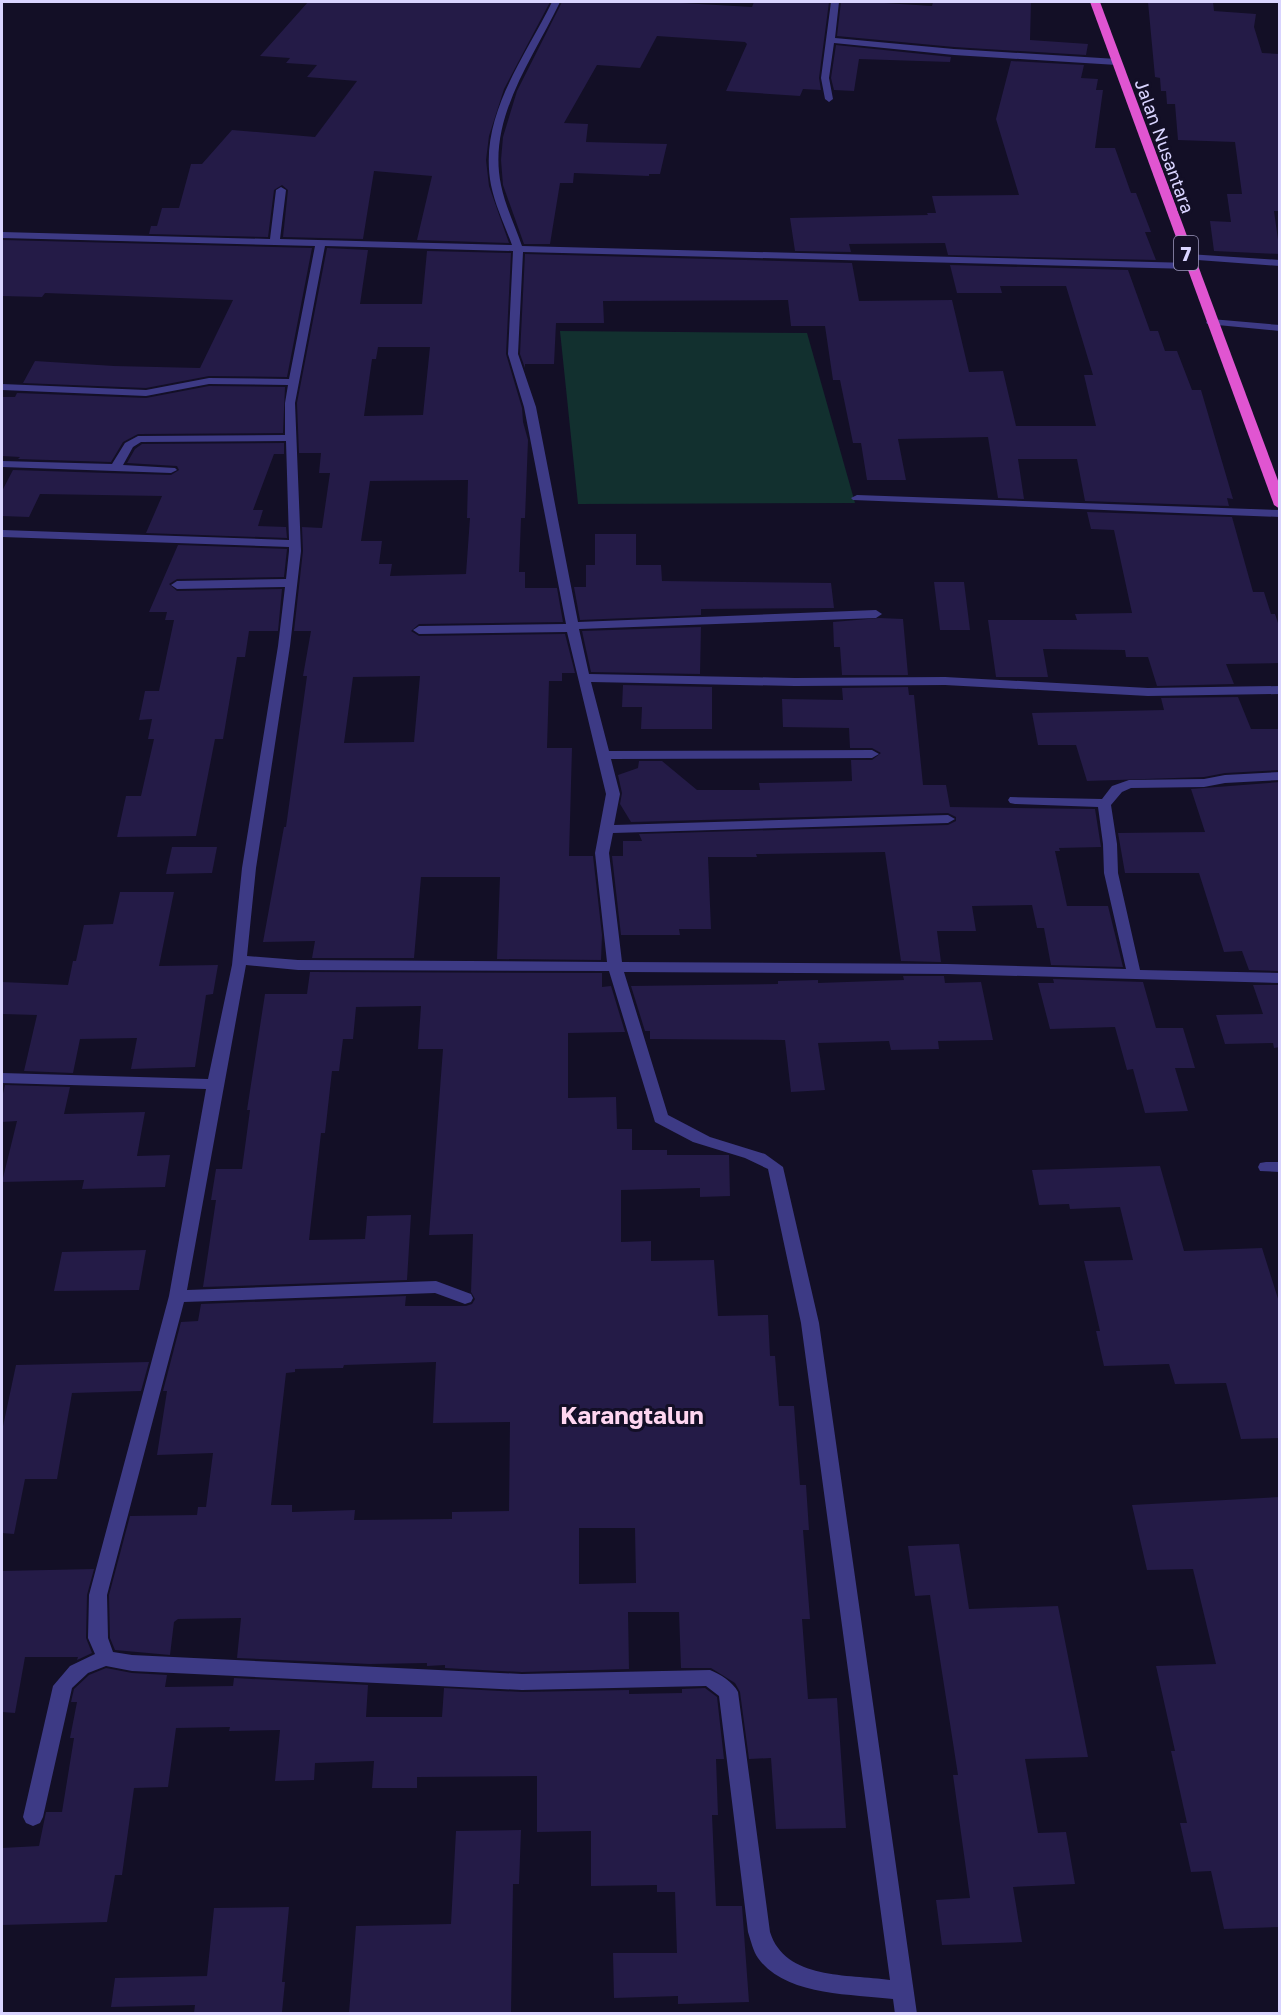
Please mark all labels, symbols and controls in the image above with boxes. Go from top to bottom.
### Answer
street label: Jalan Nusantara [1131,76,1199,216]
road number: 7 [1174,236,1198,270]
district label: Karangtalun [560,1400,704,1429]

